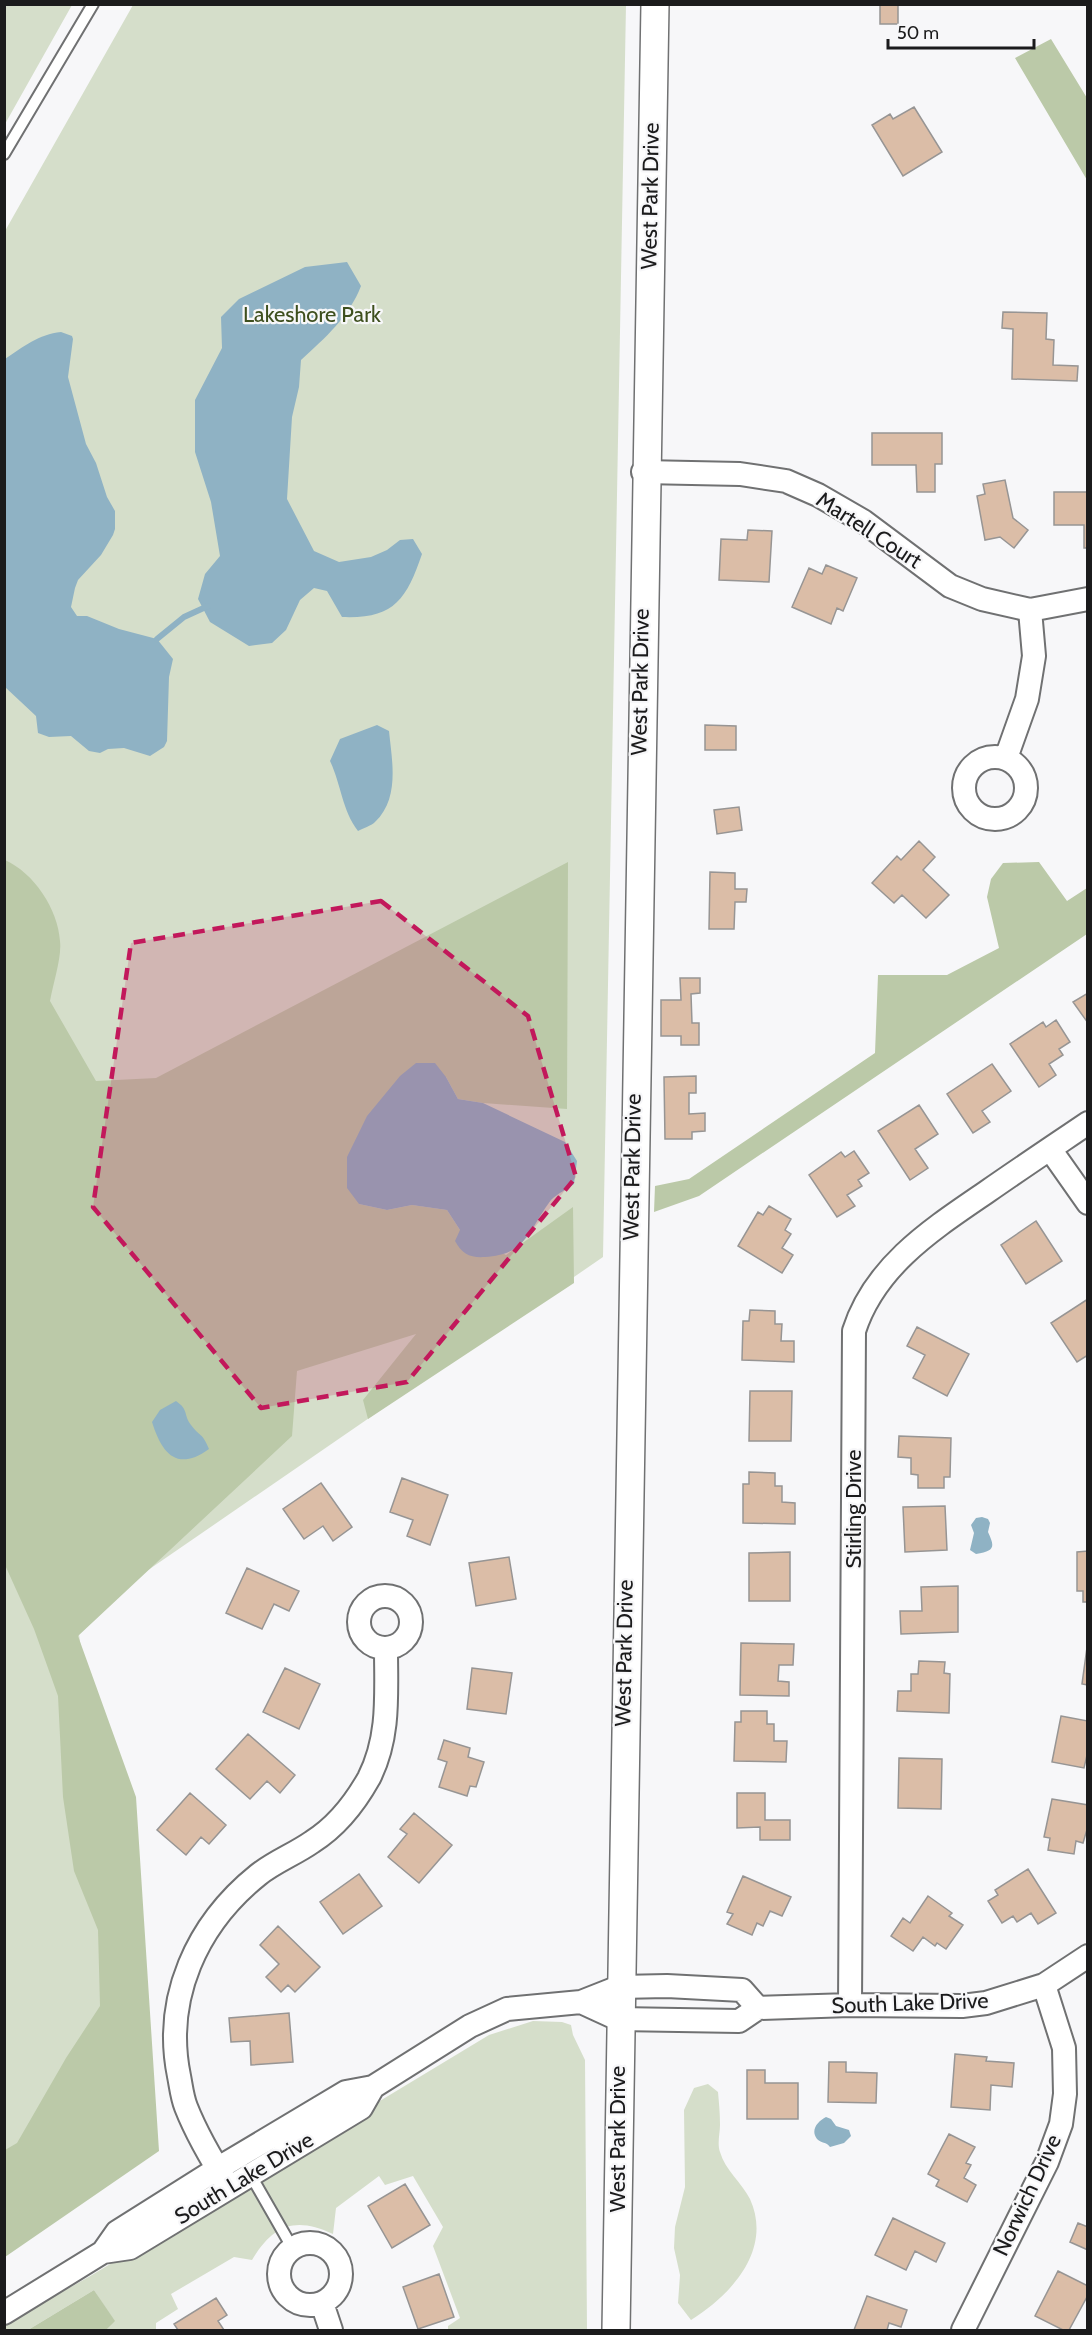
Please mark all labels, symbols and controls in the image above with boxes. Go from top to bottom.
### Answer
scale bar [888,12,1034,50]
text: 50 m [897,22,939,44]
street label: West Park Drive [635,122,665,270]
park label: Lakeshore Park [243,301,381,328]
street label: Martell Court [811,486,927,574]
street label: West Park Drive [625,608,655,756]
street label: West Park Drive [617,1093,647,1241]
street label: Stirling Drive [840,1450,867,1568]
street label: West Park Drive [609,1579,639,1727]
street label: South Lake Drive [831,1987,989,2019]
street label: West Park Drive [604,2066,631,2212]
street label: South Lake Drive [170,2126,318,2230]
street label: Norwich Drive [987,2130,1067,2260]

